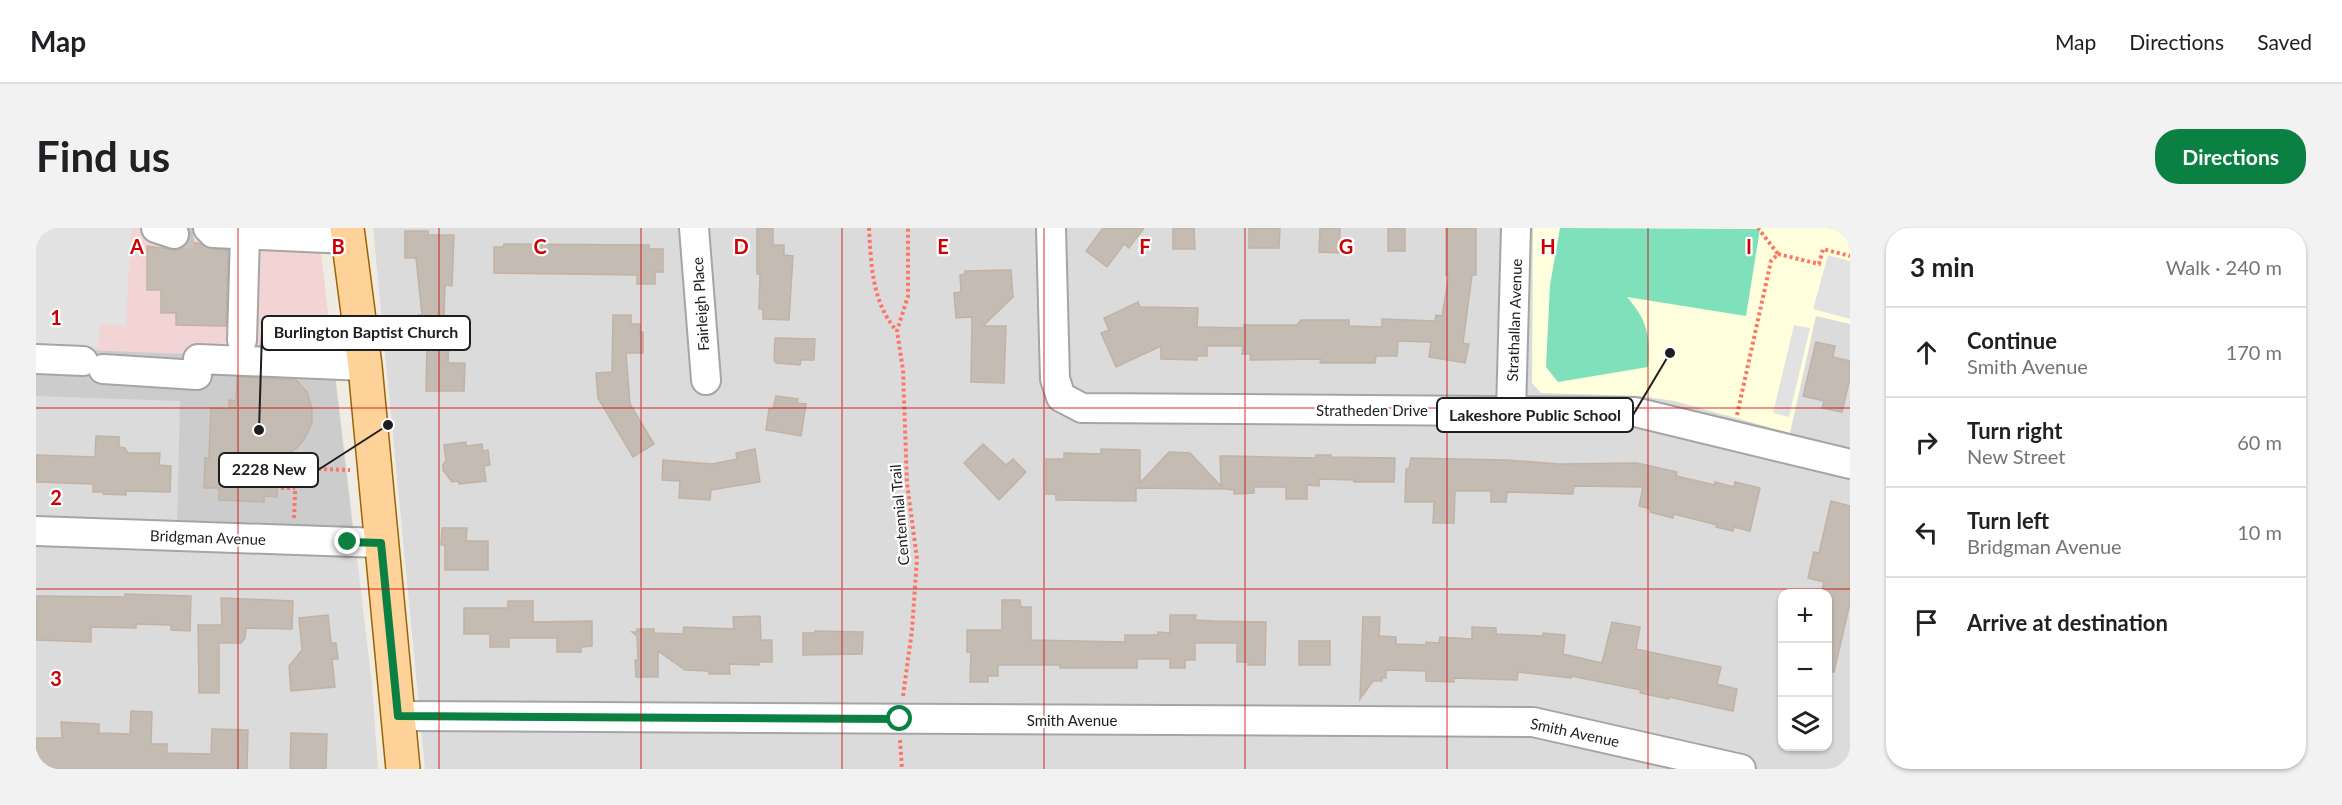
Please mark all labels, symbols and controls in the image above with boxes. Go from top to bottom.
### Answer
text: Map [30,24,86,58]
text: Map [2055,29,2096,54]
text: Directions [2129,29,2224,54]
text: Saved [2257,29,2312,54]
button: Directions [2155,129,2306,184]
text: Find us [36,131,170,181]
text: A [129,234,144,258]
text: B [331,234,345,258]
text: C [533,234,547,258]
text: D [733,234,749,258]
text: E [937,234,949,258]
text: F [1139,234,1151,258]
text: G [1339,234,1353,258]
text: H [1540,234,1556,258]
text: I [1746,234,1752,258]
text: 3 min [1910,251,1974,283]
text: Walk · 240 m [2166,255,2282,279]
street label: Fairleigh Place [688,256,712,351]
street label: Strathallan Avenue [1503,258,1525,382]
text: 1 [50,305,62,329]
callout: Burlington Baptist Church [262,316,470,350]
text: Burlington Baptist Church [274,322,458,341]
text: Continue [1967,327,2057,354]
icon: ahead [1910,336,1943,369]
text: 170 m [2226,340,2282,364]
text: Smith Avenue [1967,354,2088,378]
callout: Lakeshore Public School [1437,398,1633,432]
street label: Stratheden Drive [1316,401,1428,419]
text: Lakeshore Public School [1449,405,1621,424]
text: Turn right [1967,417,2062,444]
icon: right [1910,426,1943,459]
text: 60 m [2237,430,2282,454]
text: New Street [1967,444,2066,468]
callout: 2228 New [219,453,318,487]
text: 2228 New [232,459,306,478]
street label: Centennial Trail [886,464,912,566]
text: 2 [50,485,62,509]
text: Turn left [1967,507,2049,534]
icon: left [1910,516,1943,549]
text: 10 m [2237,520,2282,544]
street label: Bridgman Avenue [150,526,266,548]
route end [334,528,360,554]
text: Bridgman Avenue [1967,534,2122,558]
map controls [1778,589,1832,751]
button: + [1778,589,1832,643]
icon: arrive [1910,606,1943,639]
text: Arrive at destination [1967,609,2168,636]
button: − [1778,643,1832,697]
text: 3 [50,666,62,690]
button: layers [1778,697,1832,751]
route start [886,705,912,731]
street label: Smith Avenue [1027,711,1117,729]
street label: Smith Avenue [1529,714,1621,750]

